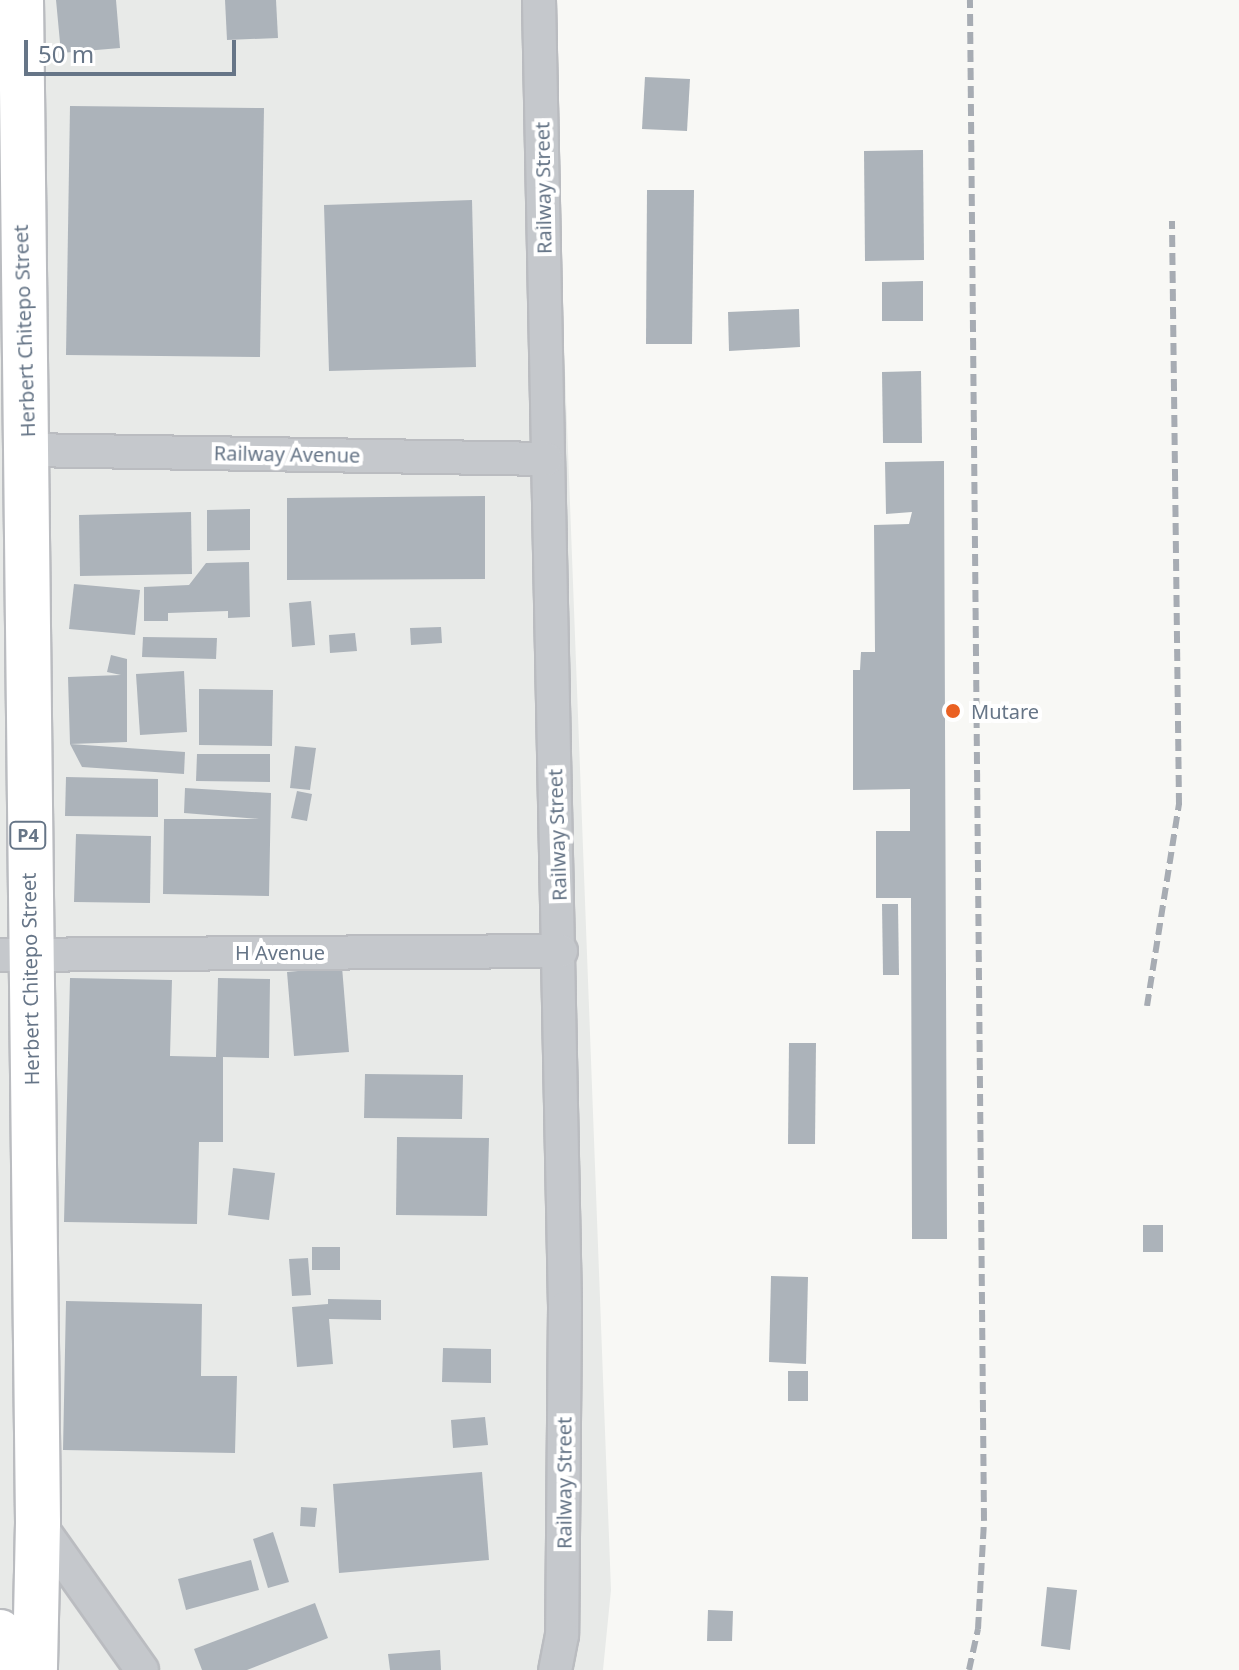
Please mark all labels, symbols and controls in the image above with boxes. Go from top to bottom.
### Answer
scale bar [28,24,240,74]
text: 50 m [38,37,94,70]
street label: Railway Street [530,122,556,254]
street label: Herbert Chitepo Street [8,224,40,438]
street label: Railway Avenue [214,441,360,467]
place label: Mutare [971,699,1039,723]
marker: Mutare [942,700,964,722]
street label: Railway Street [543,769,571,901]
road number: P4 [8,821,48,849]
street label: Herbert Chitepo Street [16,872,44,1086]
street label: H Avenue [235,940,325,964]
street label: Railway Street [552,1417,576,1549]

